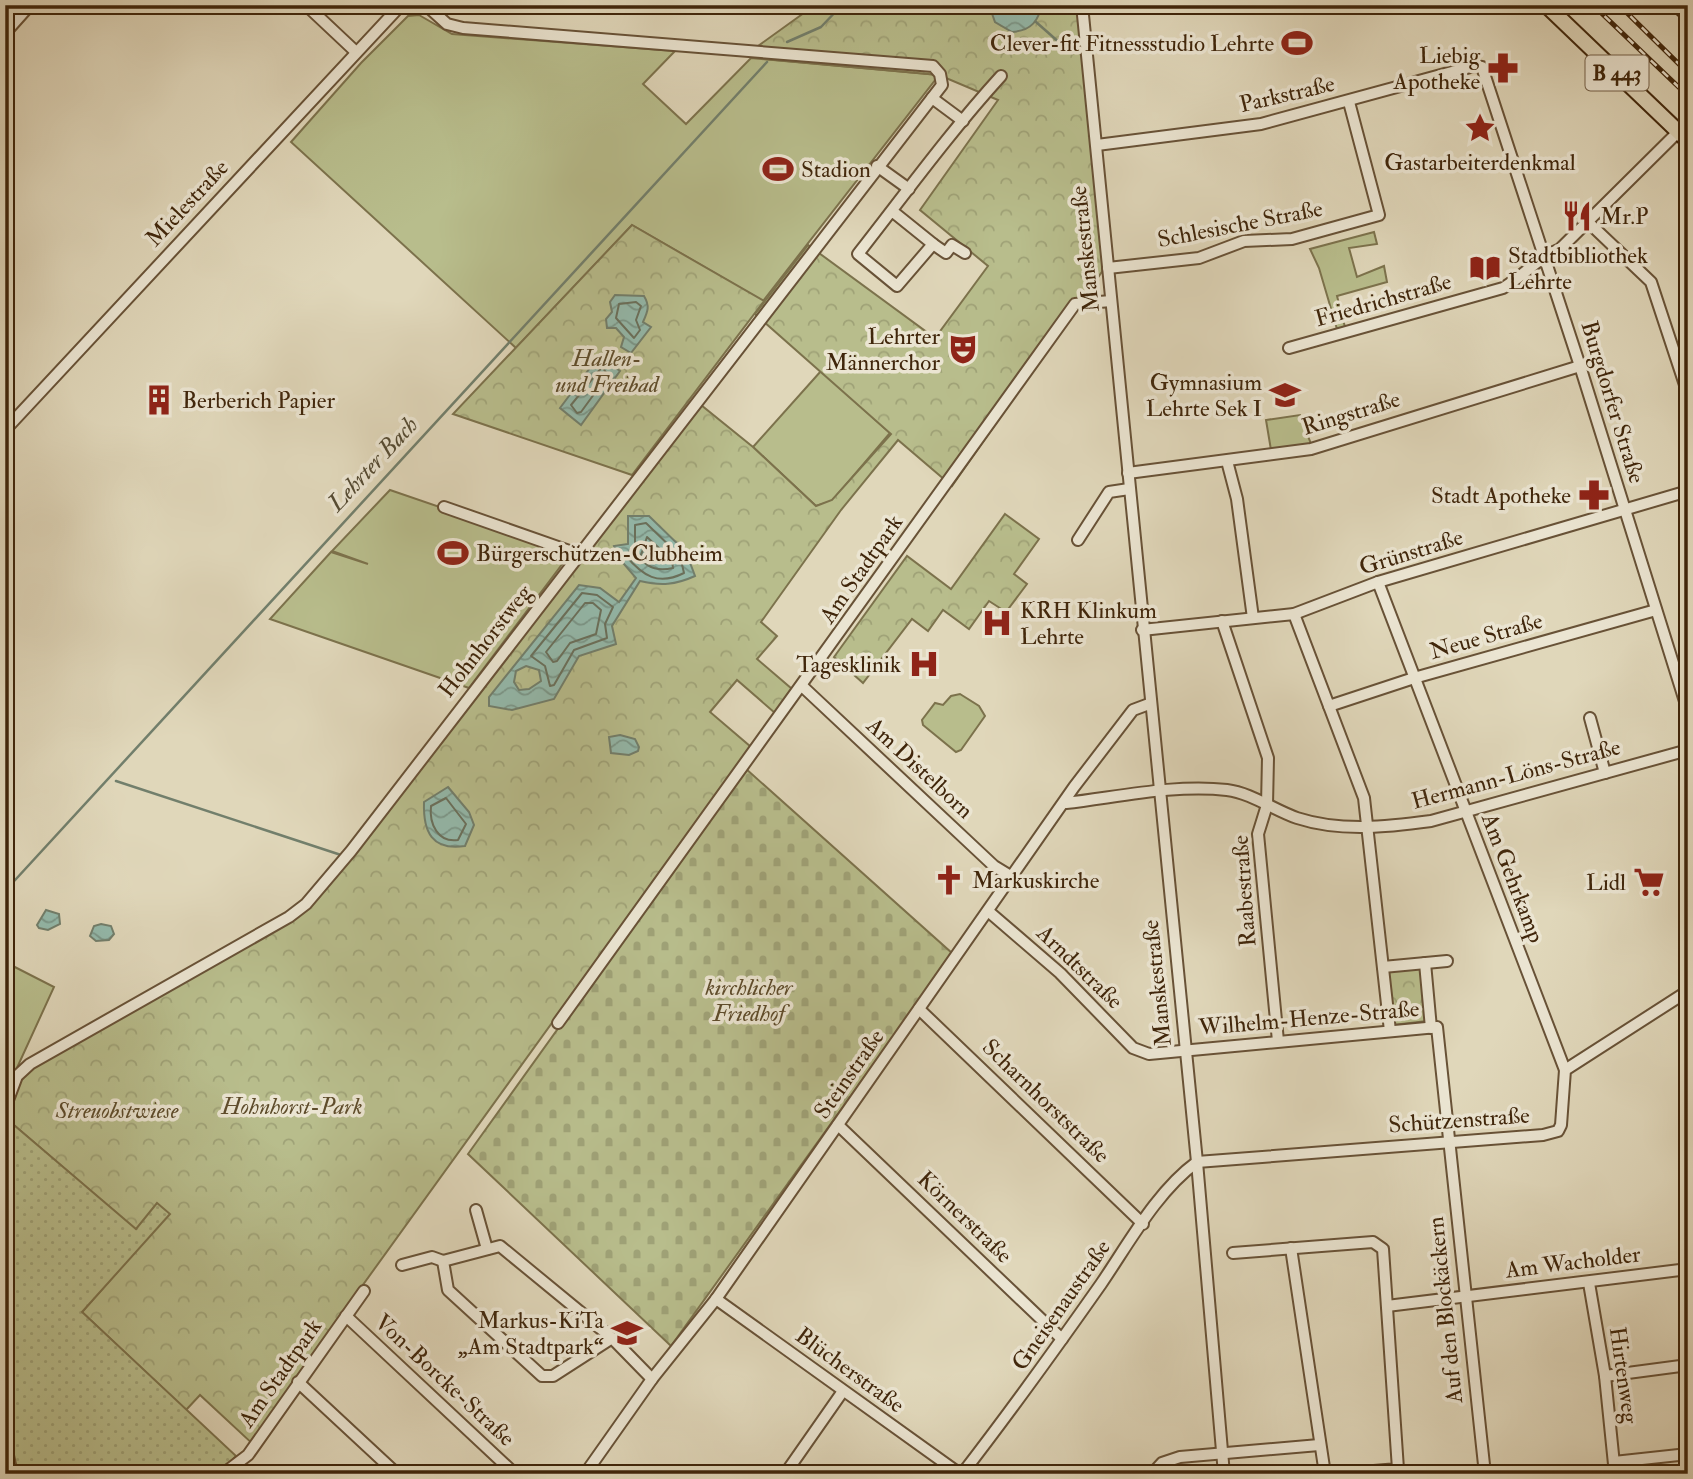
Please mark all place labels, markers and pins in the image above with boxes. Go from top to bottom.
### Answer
sports icon: Clever-fit Fitnessstudio Lehrte [1280,26,1314,60]
place label: Clever-fit Fitnessstudio Lehrte [990,29,1274,58]
place label: Liebig Apotheke [1392,41,1481,97]
pharmacy icon: Liebig Apotheke [1486,51,1520,85]
place icon: Gastarbeiterdenkmal [1463,111,1497,145]
place label: Gastarbeiterdenkmal [1384,148,1576,177]
sports icon: Stadion [761,152,795,186]
place label: Stadion [801,155,871,184]
restaurant icon: Mr.P [1560,199,1594,233]
place label: Mr.P [1600,202,1648,231]
place label: Stadtbibliothek Lehrte [1508,241,1648,296]
library icon: Stadtbibliothek Lehrte [1468,251,1502,285]
place label: Lehrter Männerchor [826,322,940,377]
theatre icon: Lehrter Männerchor [946,332,980,366]
place label: Gymnasium Lehrte Sek I [1146,368,1262,423]
school or university icon: Gymnasium Lehrte Sek I [1268,378,1302,412]
building icon: Berberich Papier [142,383,176,417]
place label: Berberich Papier [182,386,335,416]
pharmacy icon: Stadt Apotheke [1577,478,1611,512]
place label: Stadt Apotheke [1431,481,1571,511]
sports icon: Bürgerschützen-Clubheim [436,536,470,570]
place label: Bürgerschützen-Clubheim [476,539,723,568]
place label: KRH Klinkum Lehrte [1020,596,1157,651]
hospital icon: KRH Klinkum Lehrte [980,606,1014,640]
hospital icon: Tagesklinik [907,647,941,681]
place label: Tagesklinik [796,650,901,679]
church icon: Markuskirche [932,863,966,897]
supermarket icon: Lidl [1632,865,1666,899]
place label: Markuskirche [972,866,1100,895]
place label: Lidl [1586,868,1626,897]
place label: Markus-KiTa „Am Stadtpark“ [457,1306,605,1362]
school or university icon: Markus-KiTa „Am Stadtpark“ [610,1316,644,1350]

